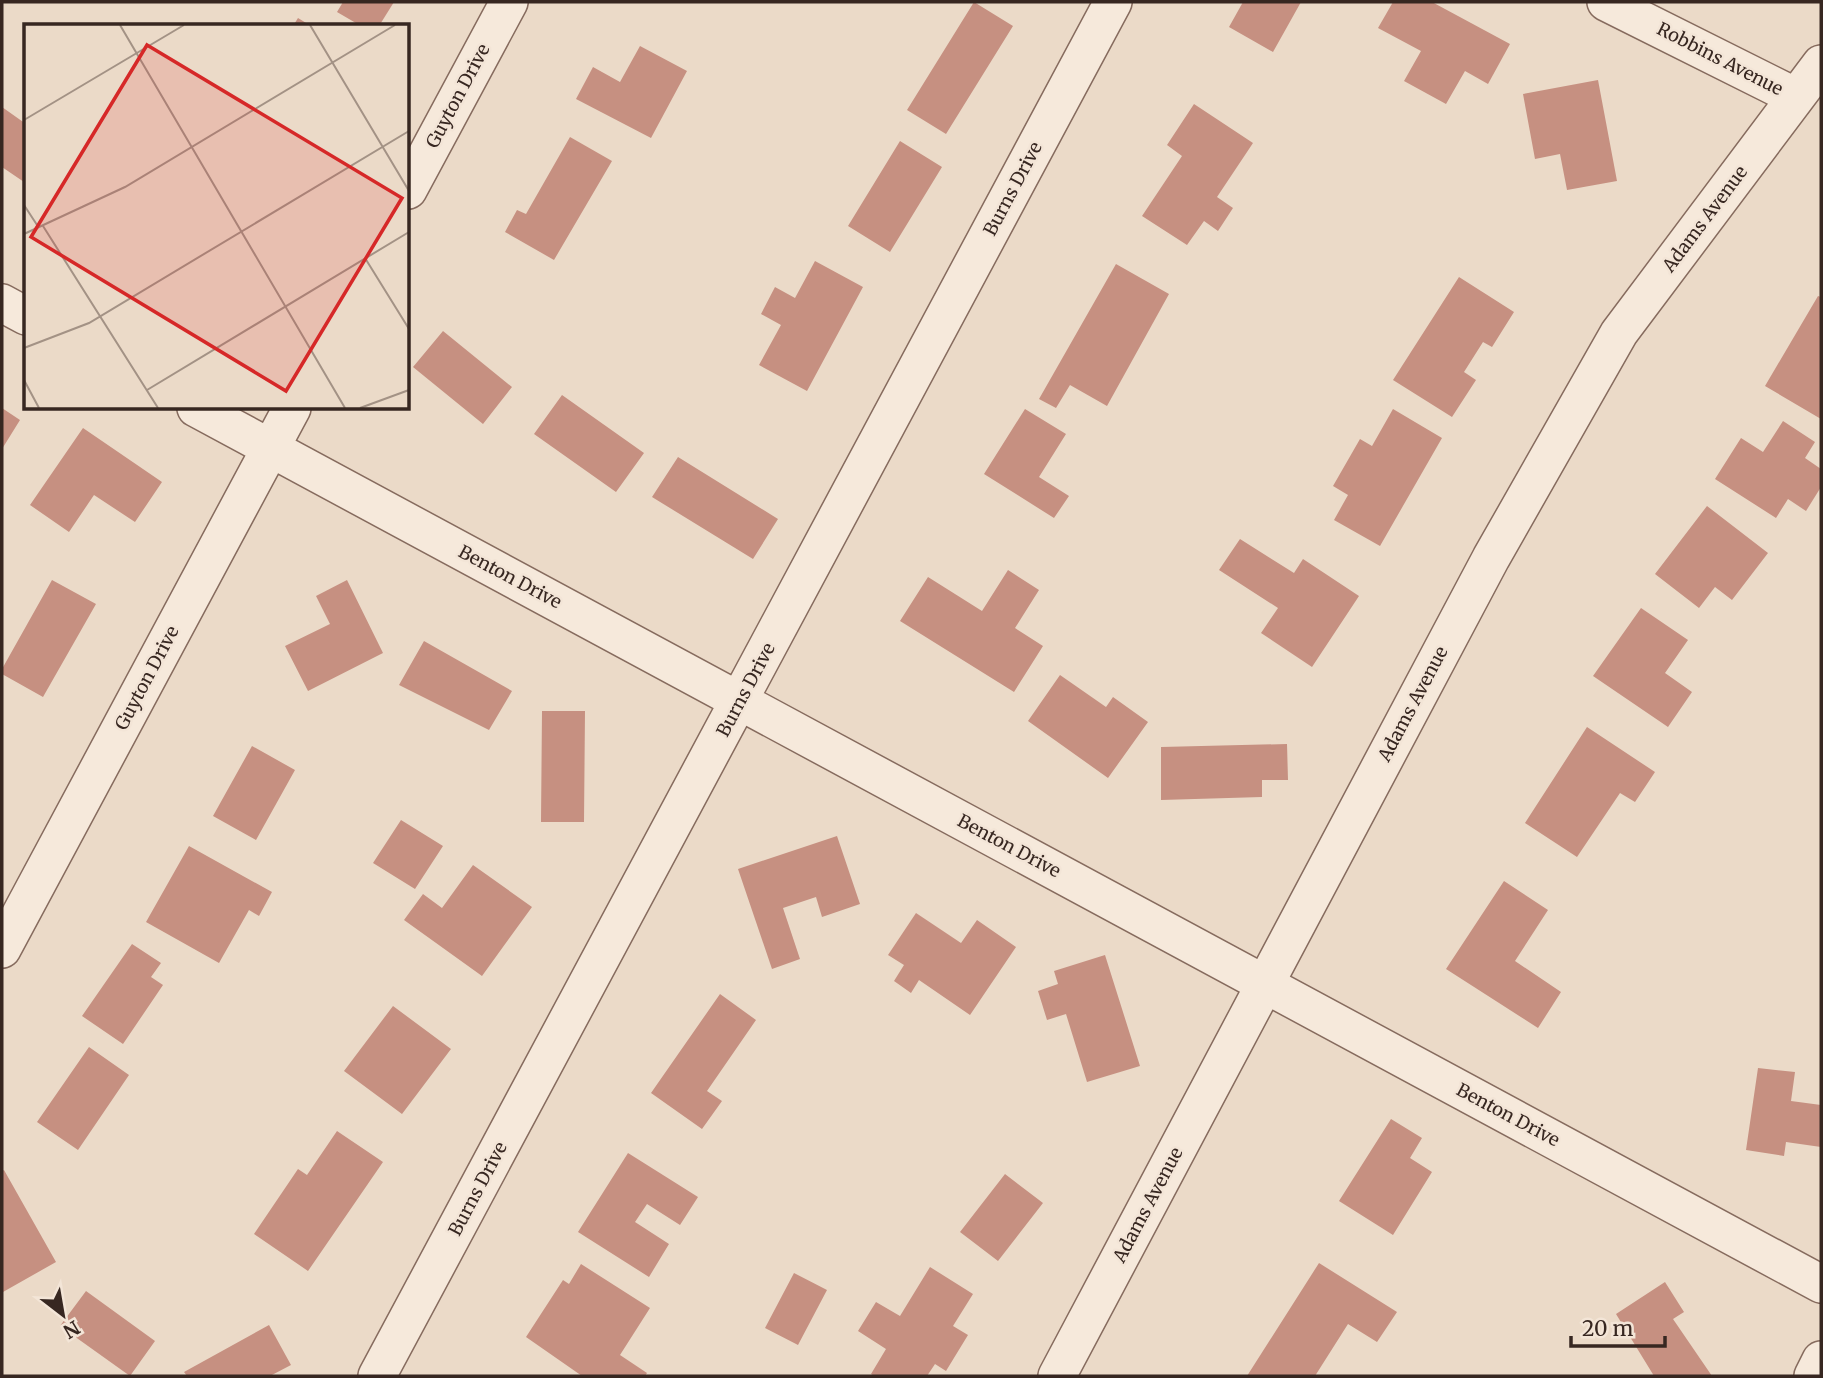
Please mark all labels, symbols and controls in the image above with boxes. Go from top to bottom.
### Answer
street label: Robbins Avenue [1653,17,1787,100]
inset map [24,24,410,410]
street label: Guyton Drive [420,40,495,152]
street label: Burns Drive [978,138,1047,240]
street label: Adams Avenue [1656,161,1752,277]
street label: Benton Drive [455,540,566,613]
street label: Guyton Drive [109,622,184,734]
street label: Burns Drive [711,639,780,741]
street label: Adams Avenue [1372,642,1453,766]
street label: Benton Drive [954,809,1065,882]
street label: Benton Drive [1453,1078,1564,1151]
street label: Burns Drive [443,1138,512,1240]
street label: Adams Avenue [1107,1143,1188,1267]
north arrow [28,1280,98,1350]
scale bar [1571,1304,1666,1348]
text: N [59,1315,84,1344]
text: 20 m [1582,1315,1634,1342]

